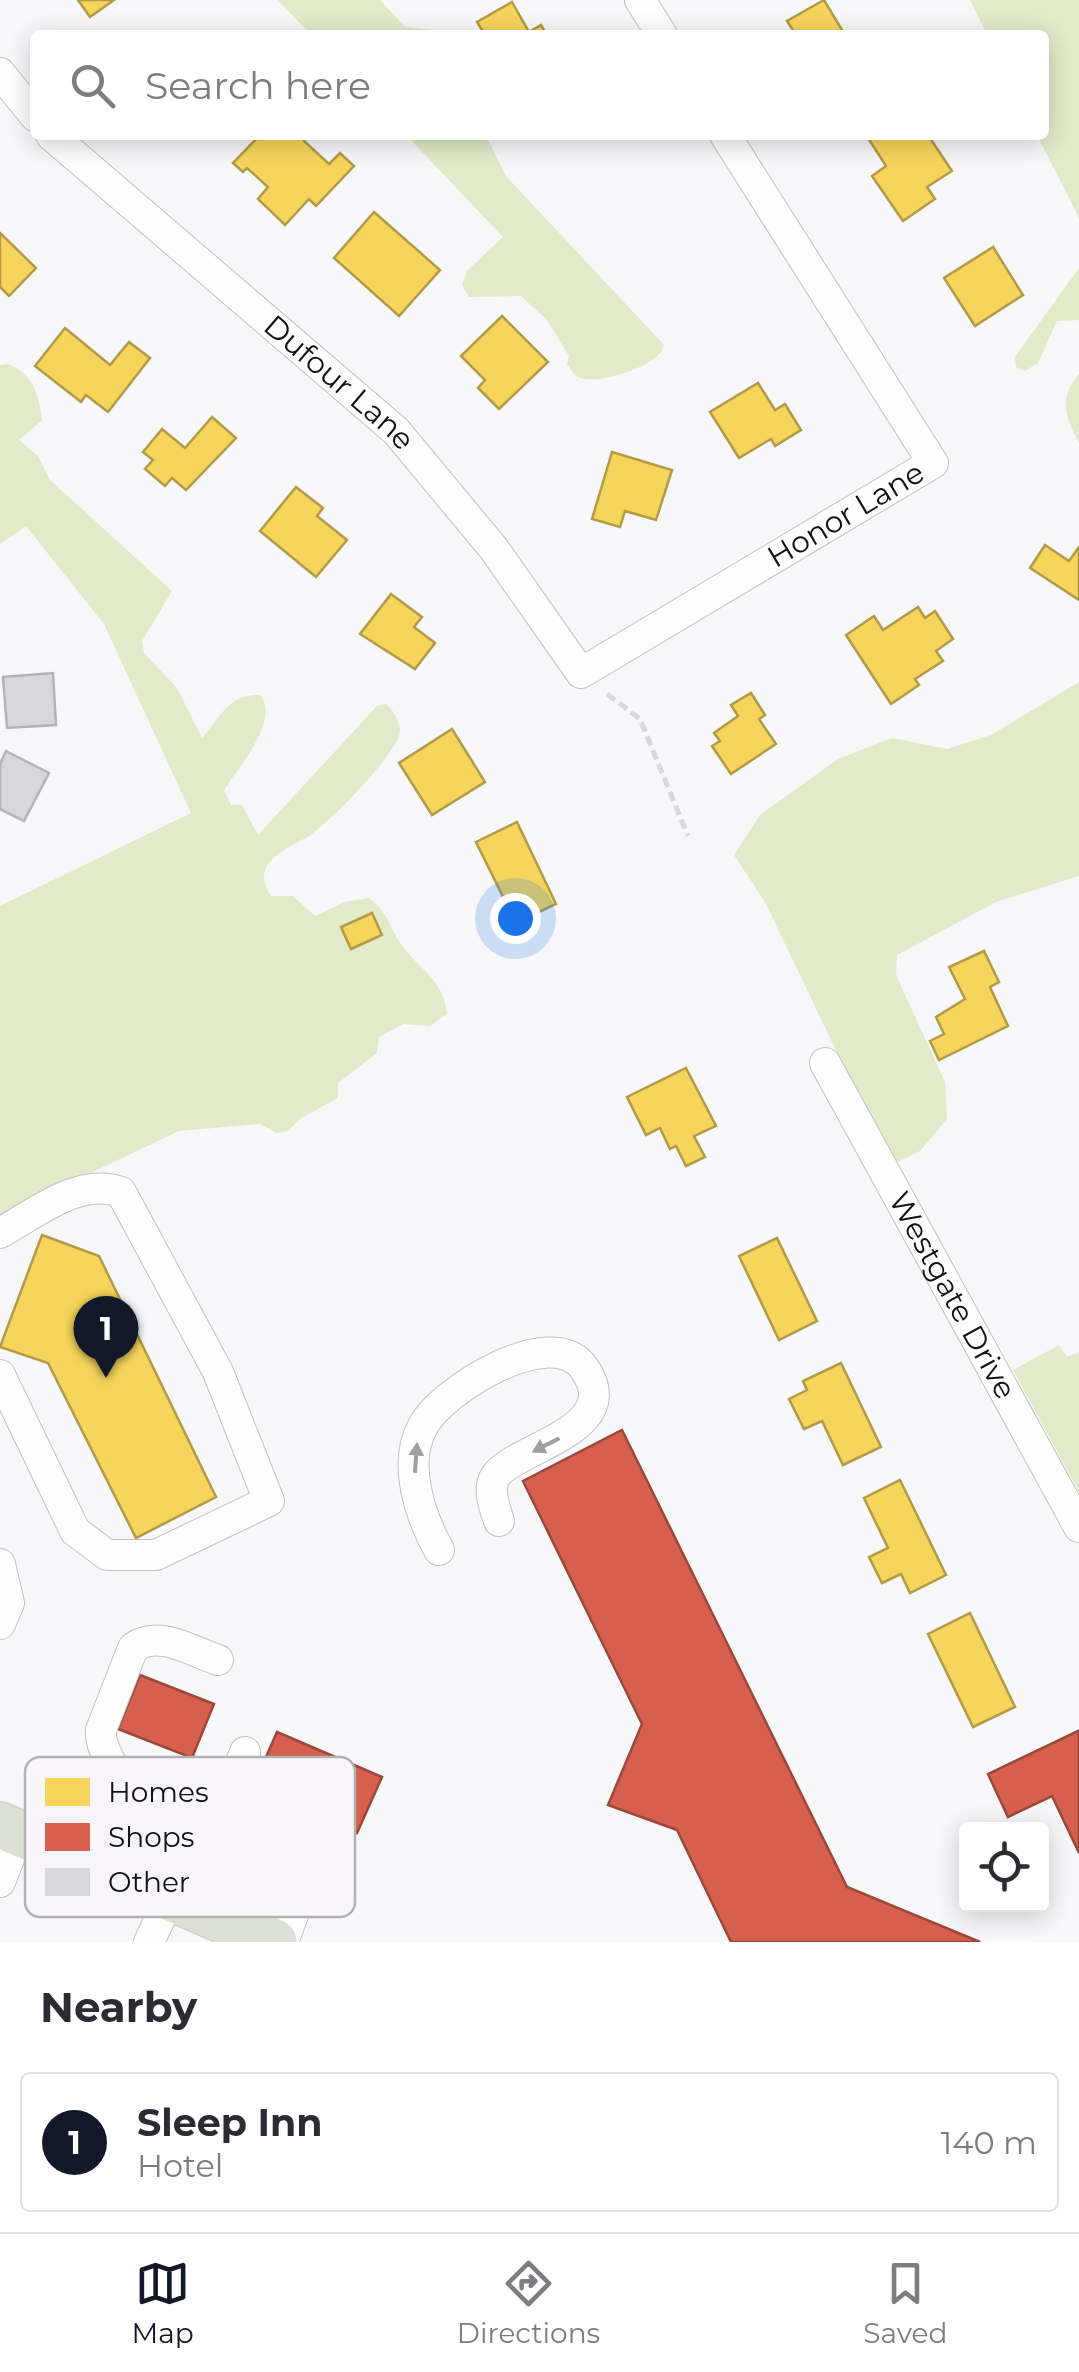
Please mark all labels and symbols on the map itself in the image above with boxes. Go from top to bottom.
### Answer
street label: Dufour Lane [257,307,423,457]
street label: Honor Lane [761,454,931,575]
your location [490,893,541,944]
street label: Westgate Drive [881,1185,1024,1405]
pin: 1 [74,1296,138,1378]
one-way arrow [531,1436,560,1453]
one-way arrow [409,1441,425,1473]
legend [25,1757,355,1917]
text: Homes [108,1775,209,1809]
text: Shops [108,1820,194,1854]
text: Other [108,1865,190,1899]

